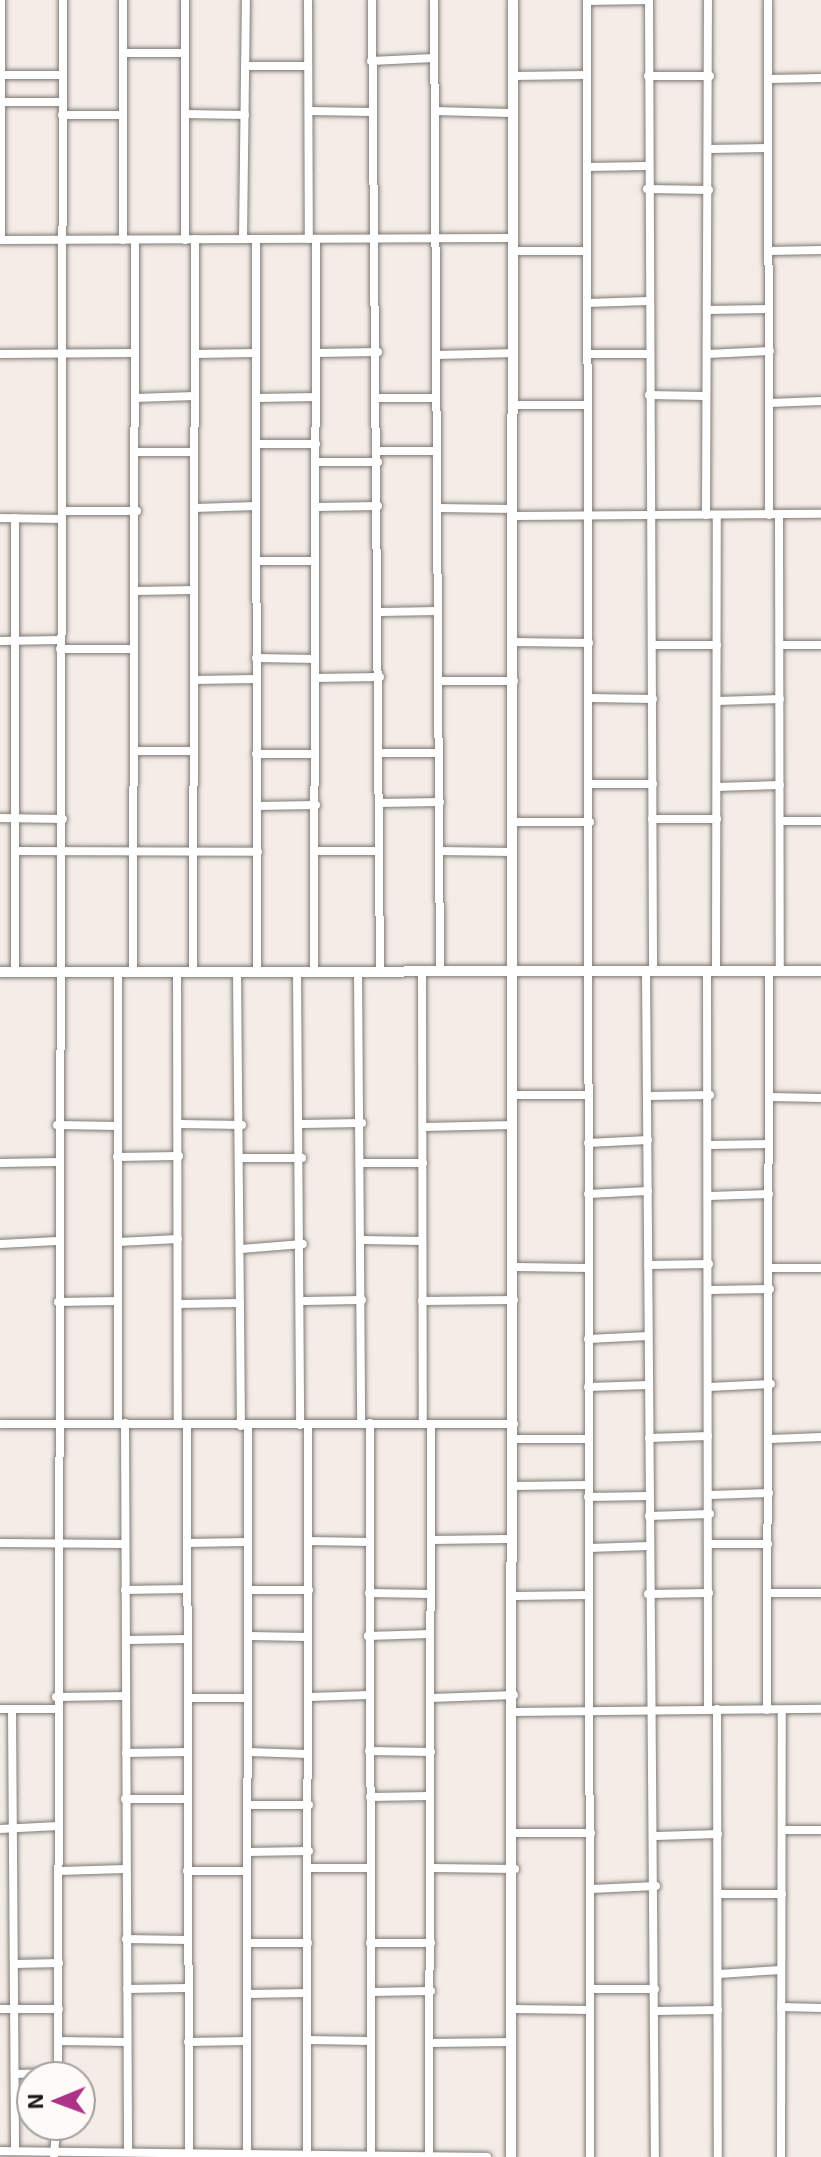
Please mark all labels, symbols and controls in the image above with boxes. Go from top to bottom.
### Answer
north arrow [16,2061,96,2141]
text: N [21,2093,47,2110]

